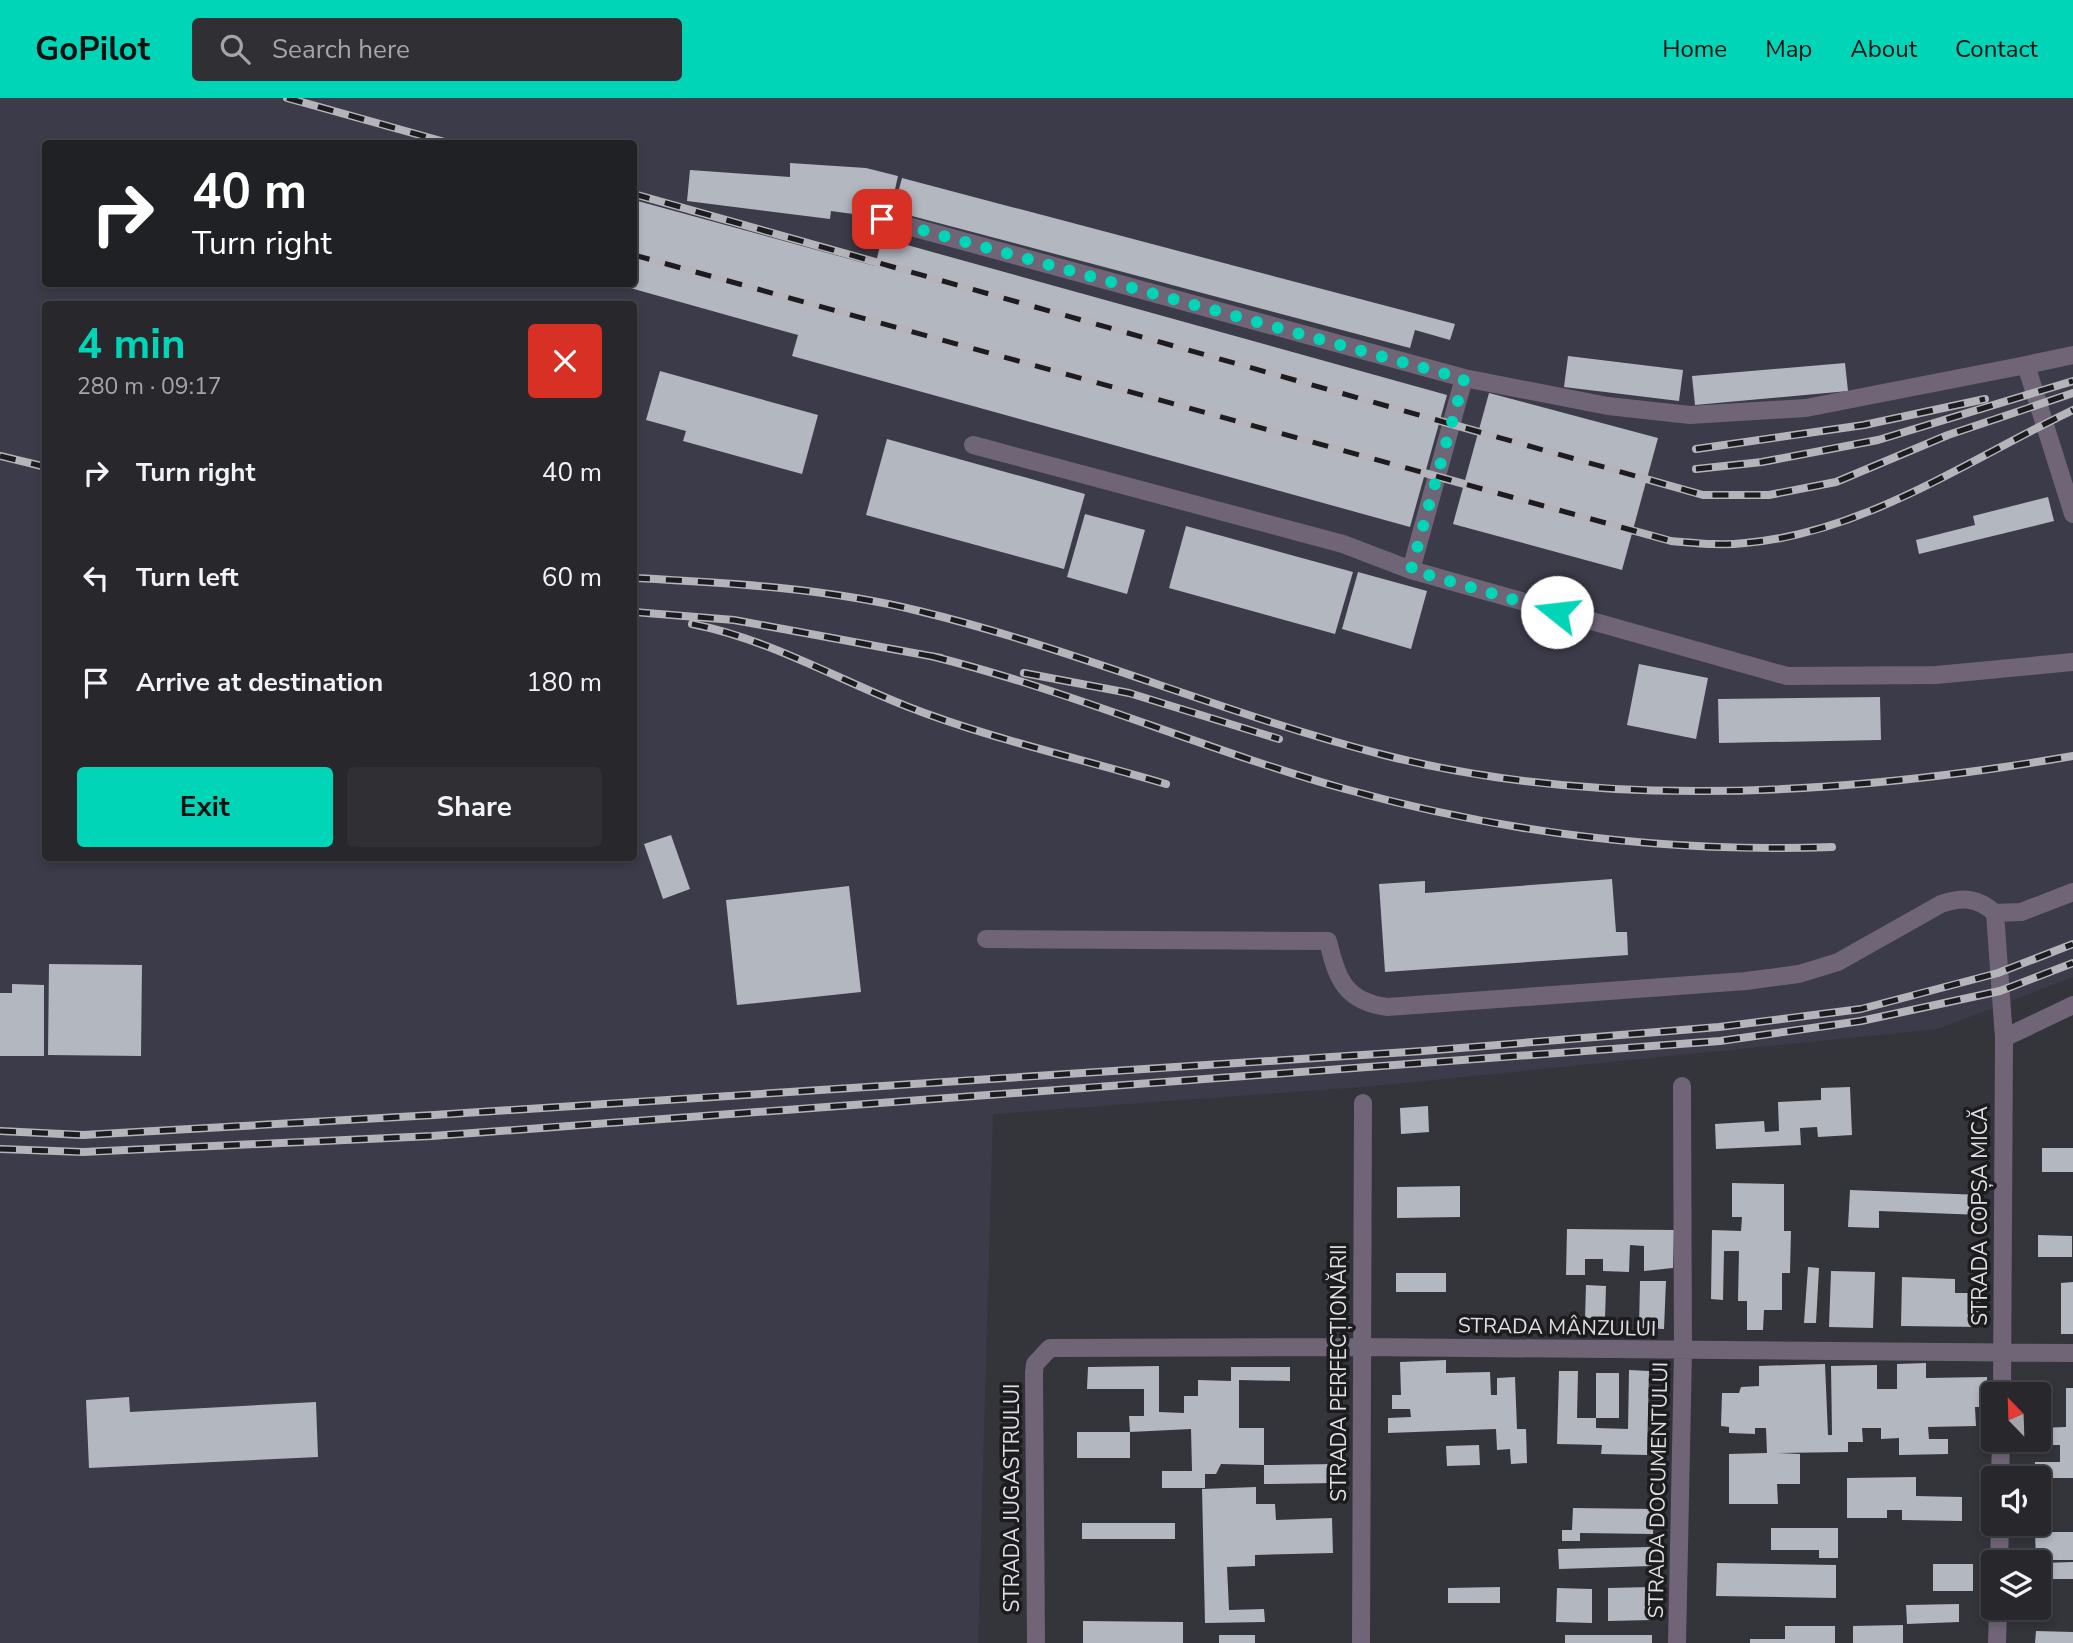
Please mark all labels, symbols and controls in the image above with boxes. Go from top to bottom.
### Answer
search box [192,18,682,81]
text: GoPilot [35,27,150,72]
icon: search [216,30,254,68]
text: Search here [272,32,410,67]
text: Home [1662,33,1727,65]
text: Map [1765,33,1812,65]
text: About [1850,33,1917,65]
text: Contact [1955,33,2038,65]
text: 40 m [192,158,307,225]
icon: right [77,168,168,259]
pin [852,189,912,249]
icon: arrive [863,200,901,238]
text: Turn right [192,222,332,265]
text: 4 min [77,316,186,373]
button: close [528,324,602,398]
text: 280 m · 09:17 [77,371,222,402]
icon: right [77,454,115,492]
text: Turn right [136,455,255,490]
text: 40 m [542,455,602,490]
icon: left [77,559,115,597]
text: Turn left [136,560,239,595]
text: 60 m [542,560,602,595]
position arrow [1520,575,1594,649]
icon: arrive [77,664,115,702]
text: Arrive at destination [136,665,383,700]
text: 180 m [526,665,602,700]
button: Exit [77,767,333,847]
button: Share [347,767,602,847]
street label: STRADA COPȘA MICĂ [1966,1106,1994,1326]
street label: STRADA PERFECȚIONĂRII [1325,1244,1353,1502]
street label: STRADA MÂNZULUI [1458,1311,1656,1343]
street label: STRADA DOCUMENTULUI [1642,1361,1674,1619]
north arrow [1981,1382,2051,1452]
map controls [1981,1382,2051,1620]
street label: STRADA JUGASTRULUI [998,1384,1026,1613]
button: sound [1981,1466,2051,1536]
button: layers [1981,1550,2051,1620]

